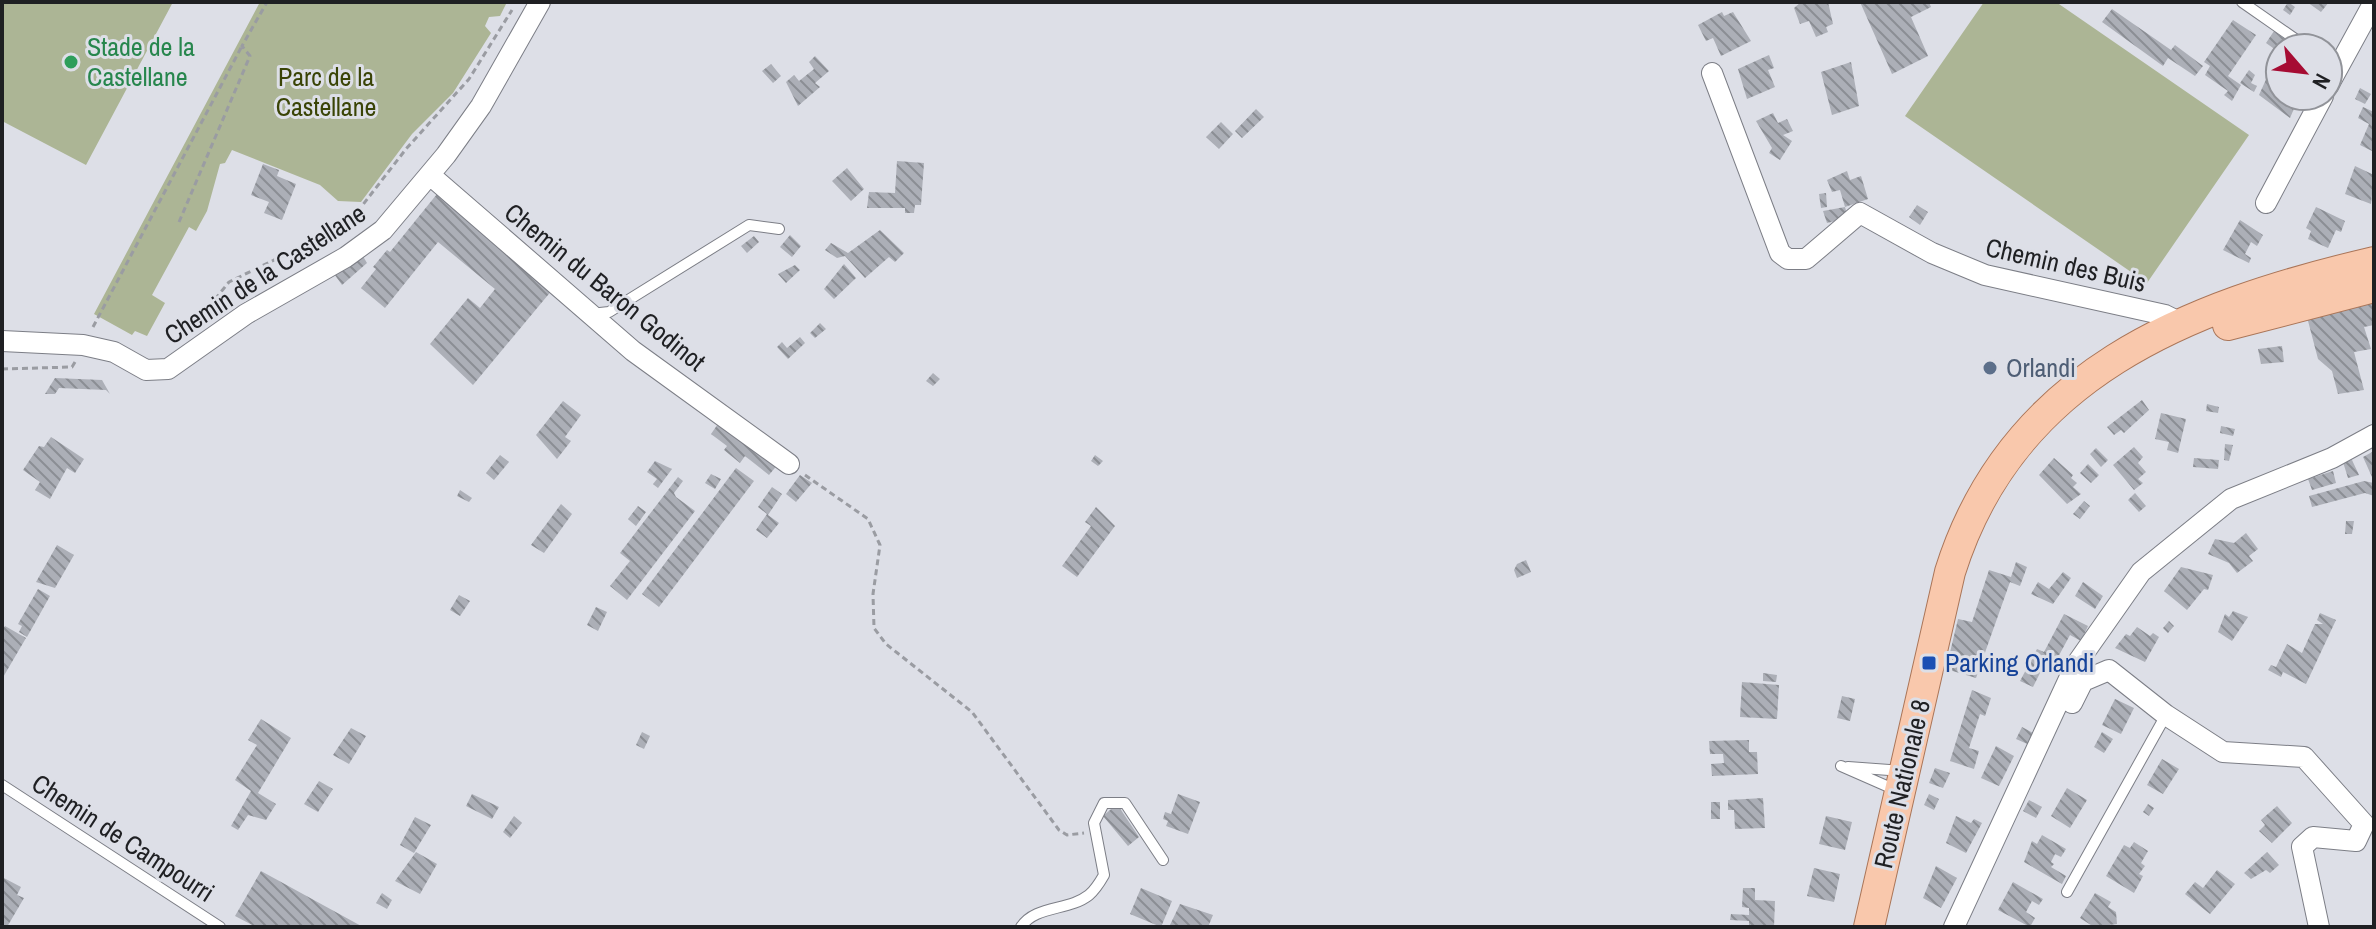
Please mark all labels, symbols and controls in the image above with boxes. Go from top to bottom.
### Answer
place label: Stade de la Castellane [87,29,195,94]
north arrow [2264,32,2344,112]
marker: Stade de la Castellane [62,53,80,71]
park label: Parc de la Castellane [276,59,376,124]
text: N [2305,69,2338,94]
street label: Chemin de la Castellane [157,195,372,352]
street label: Chemin du Baron Godinot [498,195,713,379]
street label: Chemin des Buis [1982,229,2150,300]
place label: Orlandi [2006,350,2076,385]
marker: Orlandi [1981,359,1999,377]
place label: Parking Orlandi [1945,645,2094,680]
marker: Parking Orlandi [1920,654,1938,672]
street label: Route Nationale 8 [1865,696,1938,872]
street label: Chemin de Campourri [25,765,221,910]

